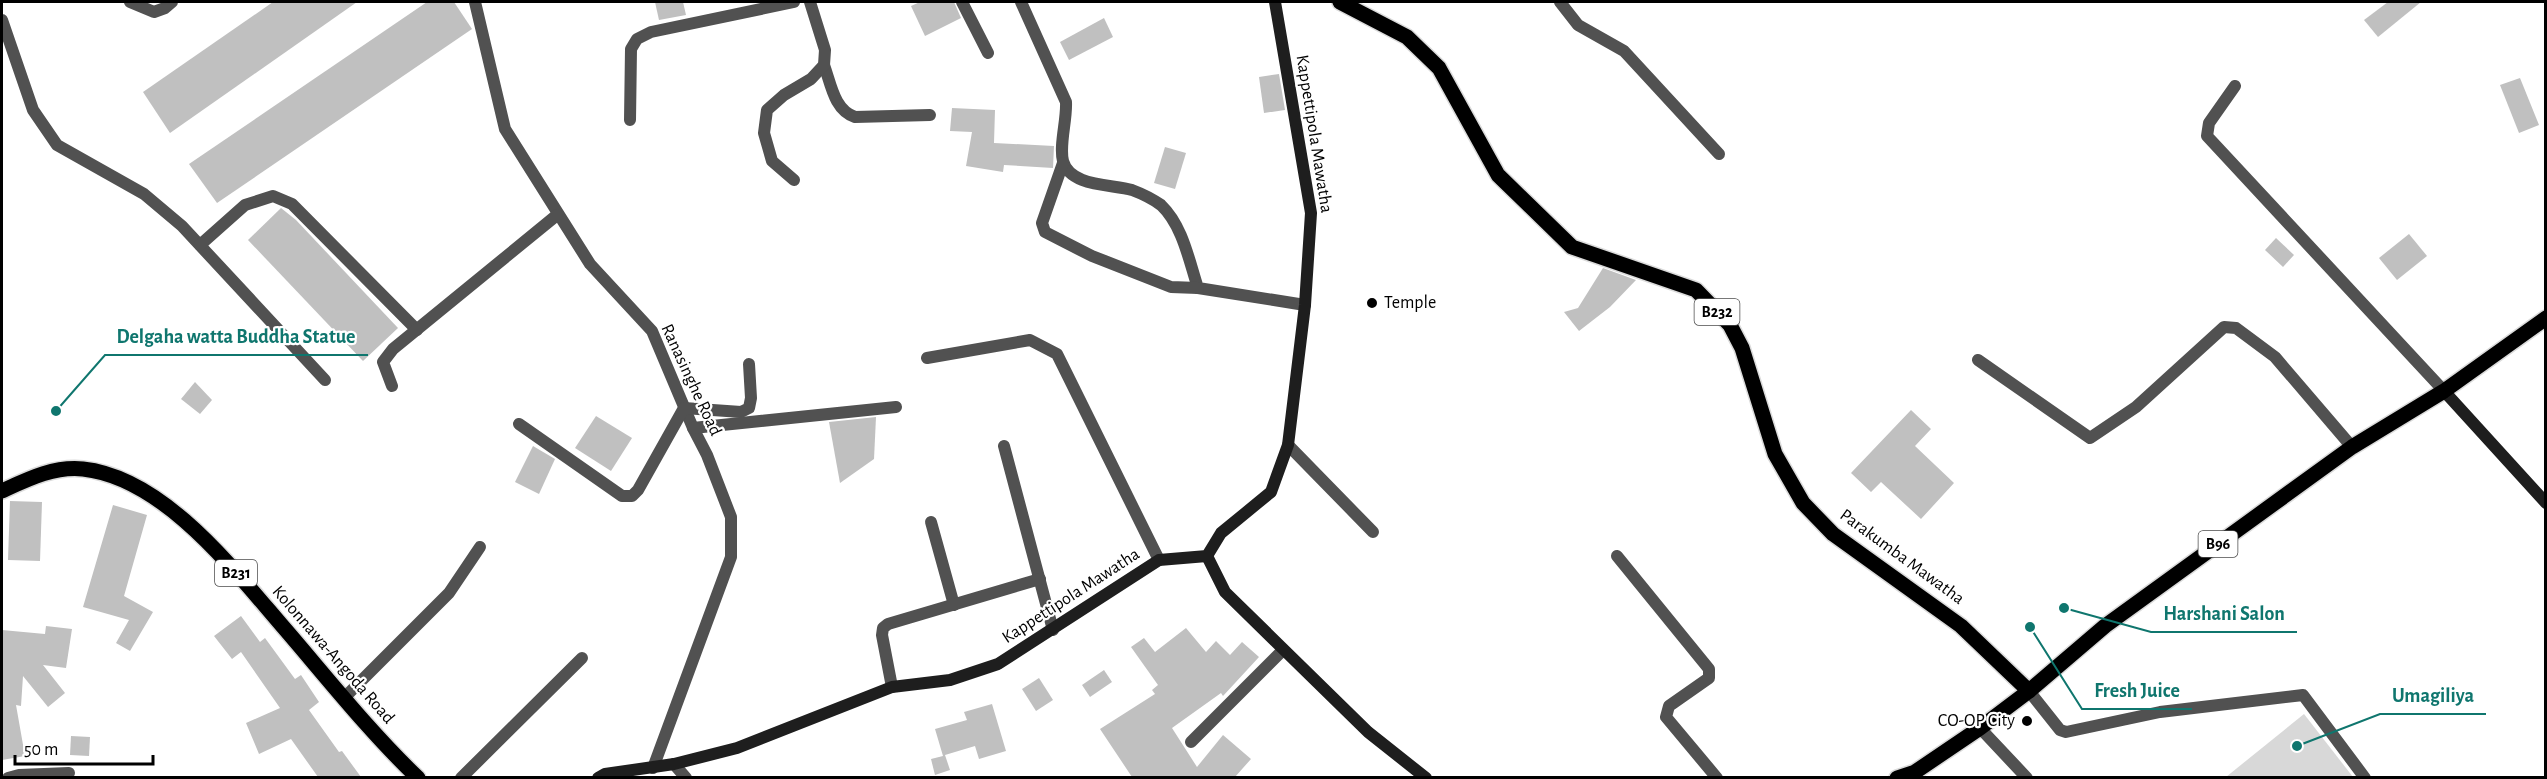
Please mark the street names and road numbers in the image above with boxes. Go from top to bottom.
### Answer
street label: Kappettipola Mawatha [1293,54,1335,214]
road number: B232 [1694,299,1740,325]
street label: Ranasinghe Road [657,321,725,439]
street label: Parakumba Mawatha [1837,506,1967,608]
road number: B96 [2198,531,2238,557]
street label: Kappettipola Mawatha [999,545,1143,647]
road number: B231 [215,560,257,586]
street label: Kolonnawa-Angoda Road [268,583,398,727]

